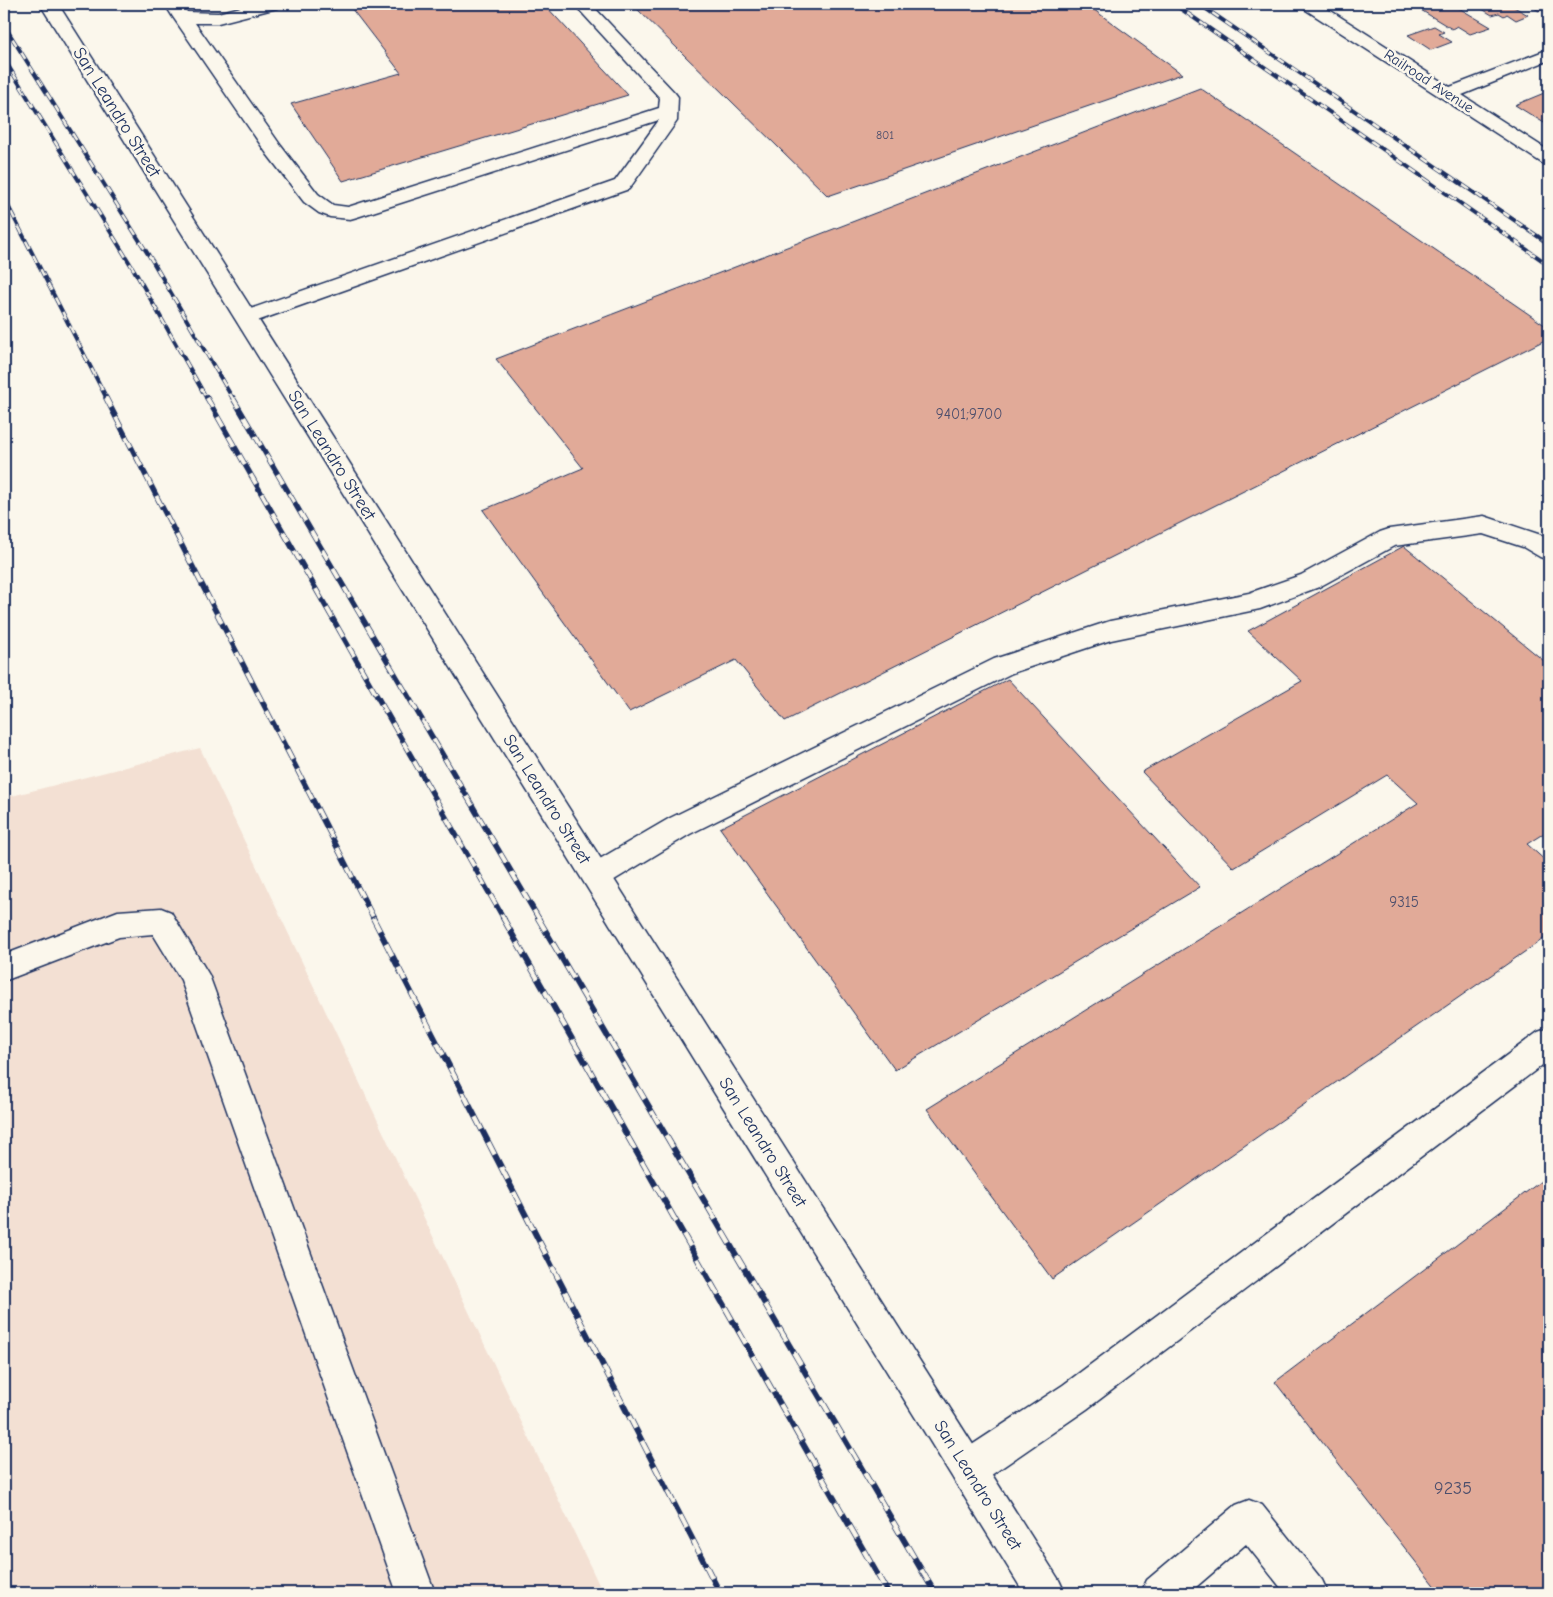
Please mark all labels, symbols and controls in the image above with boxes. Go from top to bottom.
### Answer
street label: San Leandro Street [68,43,165,182]
street label: Railroad Avenue [1381,45,1478,117]
house number: 801 [876,128,894,142]
street label: San Leandro Street [283,386,380,525]
house number: 9401;9700 [936,405,1002,423]
street label: San Leandro Street [498,730,595,869]
house number: 9315 [1389,893,1419,911]
street label: San Leandro Street [714,1073,811,1212]
street label: San Leandro Street [929,1416,1026,1555]
house number: 9235 [1434,1478,1472,1499]

